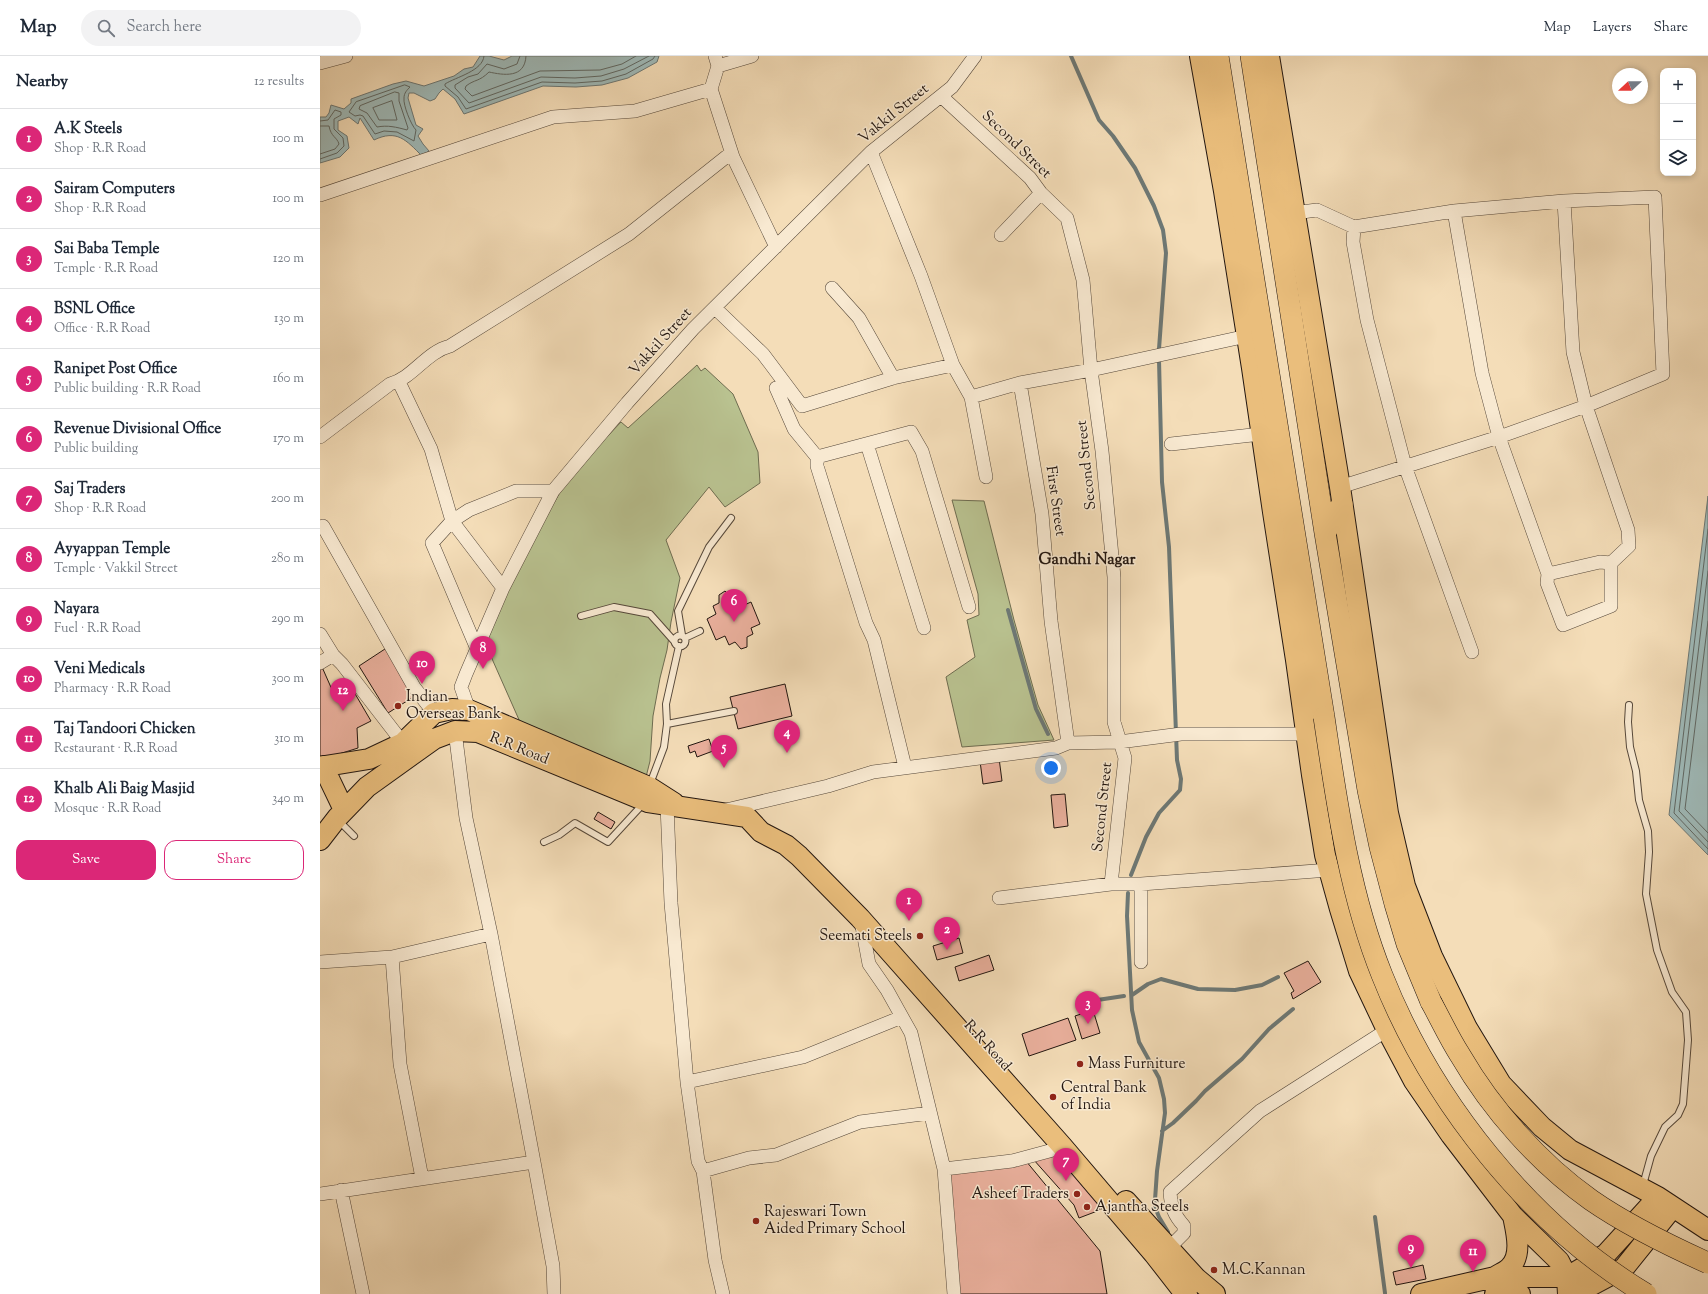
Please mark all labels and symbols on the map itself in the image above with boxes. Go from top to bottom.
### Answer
north arrow [1612,68,1648,104]
street label: Vakkil Street [854,79,934,149]
street label: Second Street [976,106,1056,184]
street label: Vakkil Street [625,303,697,381]
street label: Second Street [1072,419,1102,511]
street label: First Street [1040,464,1070,538]
district label: Gandhi Nagar [1039,549,1136,572]
pin: 6 [721,589,747,622]
pin: 8 [470,636,496,669]
pin: 10 [409,651,435,684]
pin: 12 [330,678,356,711]
place label: Indian Overseas Bank [406,687,501,725]
marker: Indian Overseas Bank [393,701,403,711]
pin: 4 [774,720,800,753]
street label: R.R Road [486,728,552,771]
pin: 5 [711,735,737,768]
your location [1041,758,1061,778]
street label: Second Street [1088,761,1118,853]
pin: 1 [896,888,922,921]
pin: 2 [934,917,960,950]
place label: Seemati Steels [819,926,912,947]
marker: Seemati Steels [915,931,925,941]
pin: 3 [1075,991,1101,1024]
street label: R.R Road [958,1016,1016,1077]
place label: Mass Furniture [1088,1054,1185,1075]
marker: Mass Furniture [1075,1059,1085,1069]
place label: Central Bank of India [1061,1078,1147,1116]
marker: Central Bank of India [1048,1092,1058,1102]
pin: 7 [1053,1148,1079,1181]
place label: Asheef Traders [972,1184,1069,1205]
marker: Asheef Traders [1072,1189,1082,1199]
place label: Ajantha Steels [1095,1197,1189,1218]
place label: Rajeswari Town Aided Primary School [764,1202,906,1240]
marker: Ajantha Steels [1082,1202,1092,1212]
marker: Rajeswari Town Aided Primary School [751,1216,761,1226]
pin: 9 [1398,1235,1424,1268]
pin: 11 [1460,1239,1486,1272]
place label: M.C.Kannan [1222,1260,1306,1281]
marker: M.C.Kannan [1209,1265,1219,1275]

